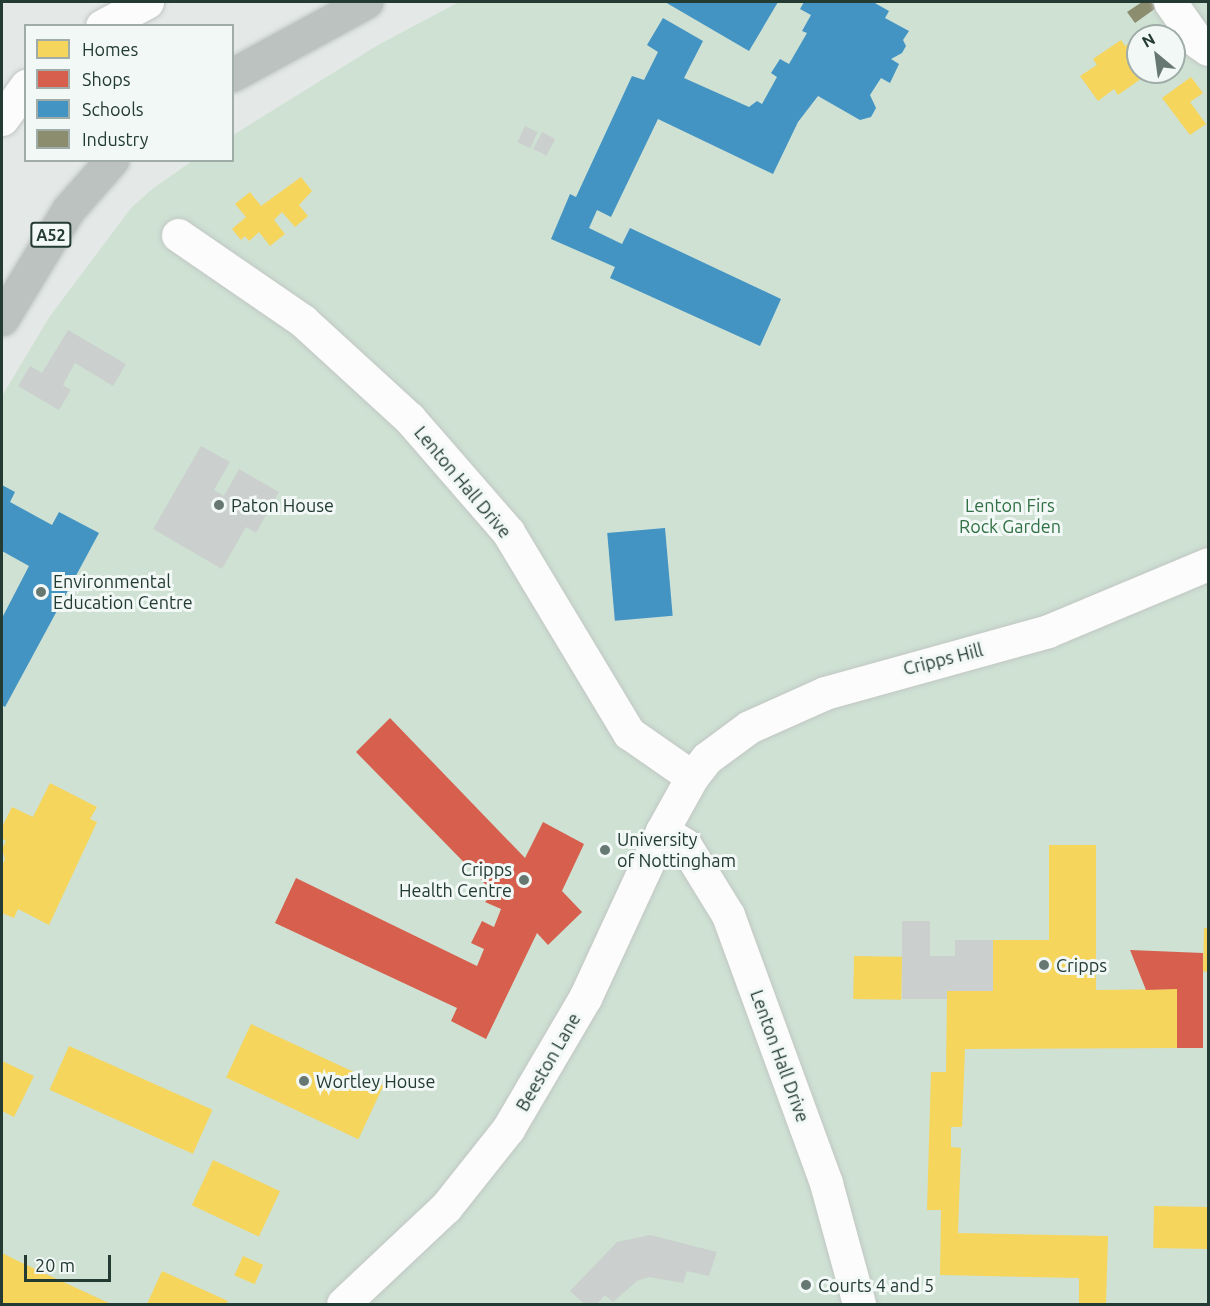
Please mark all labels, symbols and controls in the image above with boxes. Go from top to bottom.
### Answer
legend [24,24,234,162]
north arrow [1126,24,1186,84]
text: N [1139,29,1158,51]
text: Homes [82,39,138,59]
text: Shops [82,69,131,89]
text: Schools [82,99,144,119]
text: Industry [82,129,148,149]
road number: A52 [30,222,72,248]
street label: Lenton Hall Drive [410,422,516,542]
place label: Paton House [231,494,334,516]
park label: Lenton Firs Rock Garden [959,495,1061,538]
marker: Paton House [212,498,226,512]
place label: Environmental Education Centre [53,571,193,614]
marker: Environmental Education Centre [34,585,48,599]
street label: Cripps Hill [901,639,985,679]
place label: University of Nottingham [617,829,736,872]
marker: University of Nottingham [598,843,612,857]
place label: Cripps Health Centre [399,859,512,902]
marker: Cripps Health Centre [517,873,531,887]
place label: Cripps [1056,954,1107,976]
marker: Cripps [1037,958,1051,972]
street label: Lenton Hall Drive [746,987,814,1125]
street label: Beeston Lane [511,1009,585,1115]
place label: Wortley House [316,1070,435,1092]
marker: Wortley House [297,1074,311,1088]
scale bar [27,1243,114,1281]
text: 20 m [35,1255,75,1275]
place label: Courts 4 and 5 [818,1274,934,1296]
marker: Courts 4 and 5 [799,1278,813,1292]

